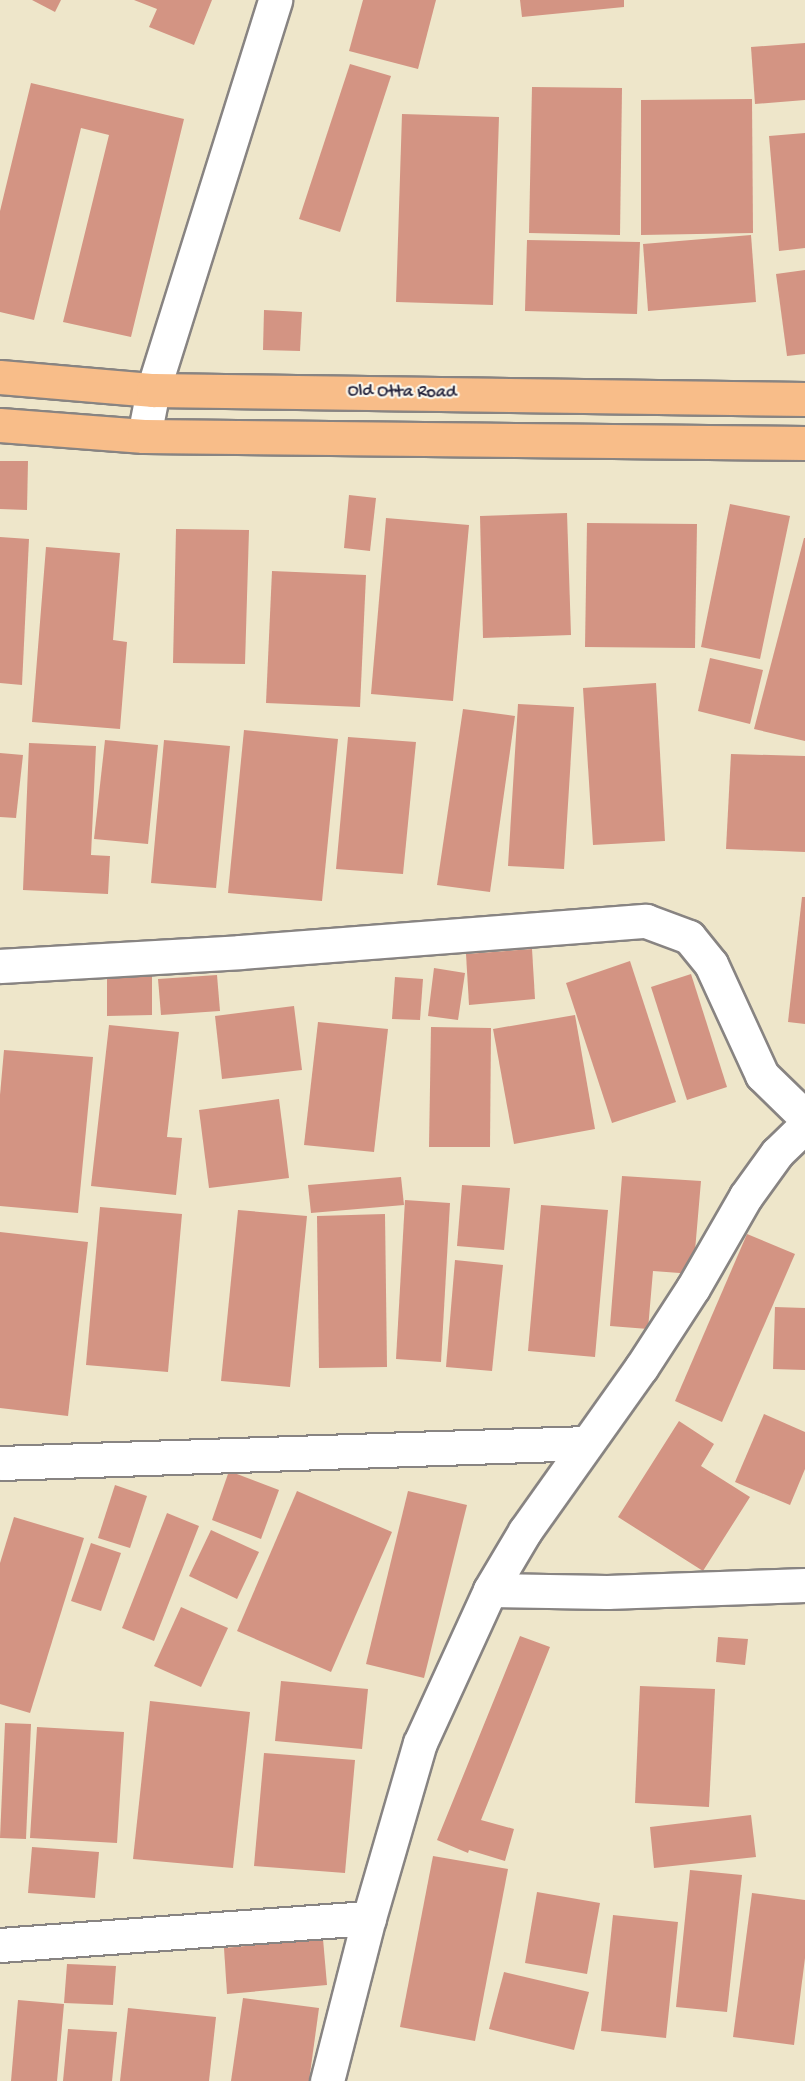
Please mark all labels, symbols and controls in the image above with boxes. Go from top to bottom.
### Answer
street label: Old Otta Road [347,381,457,405]

